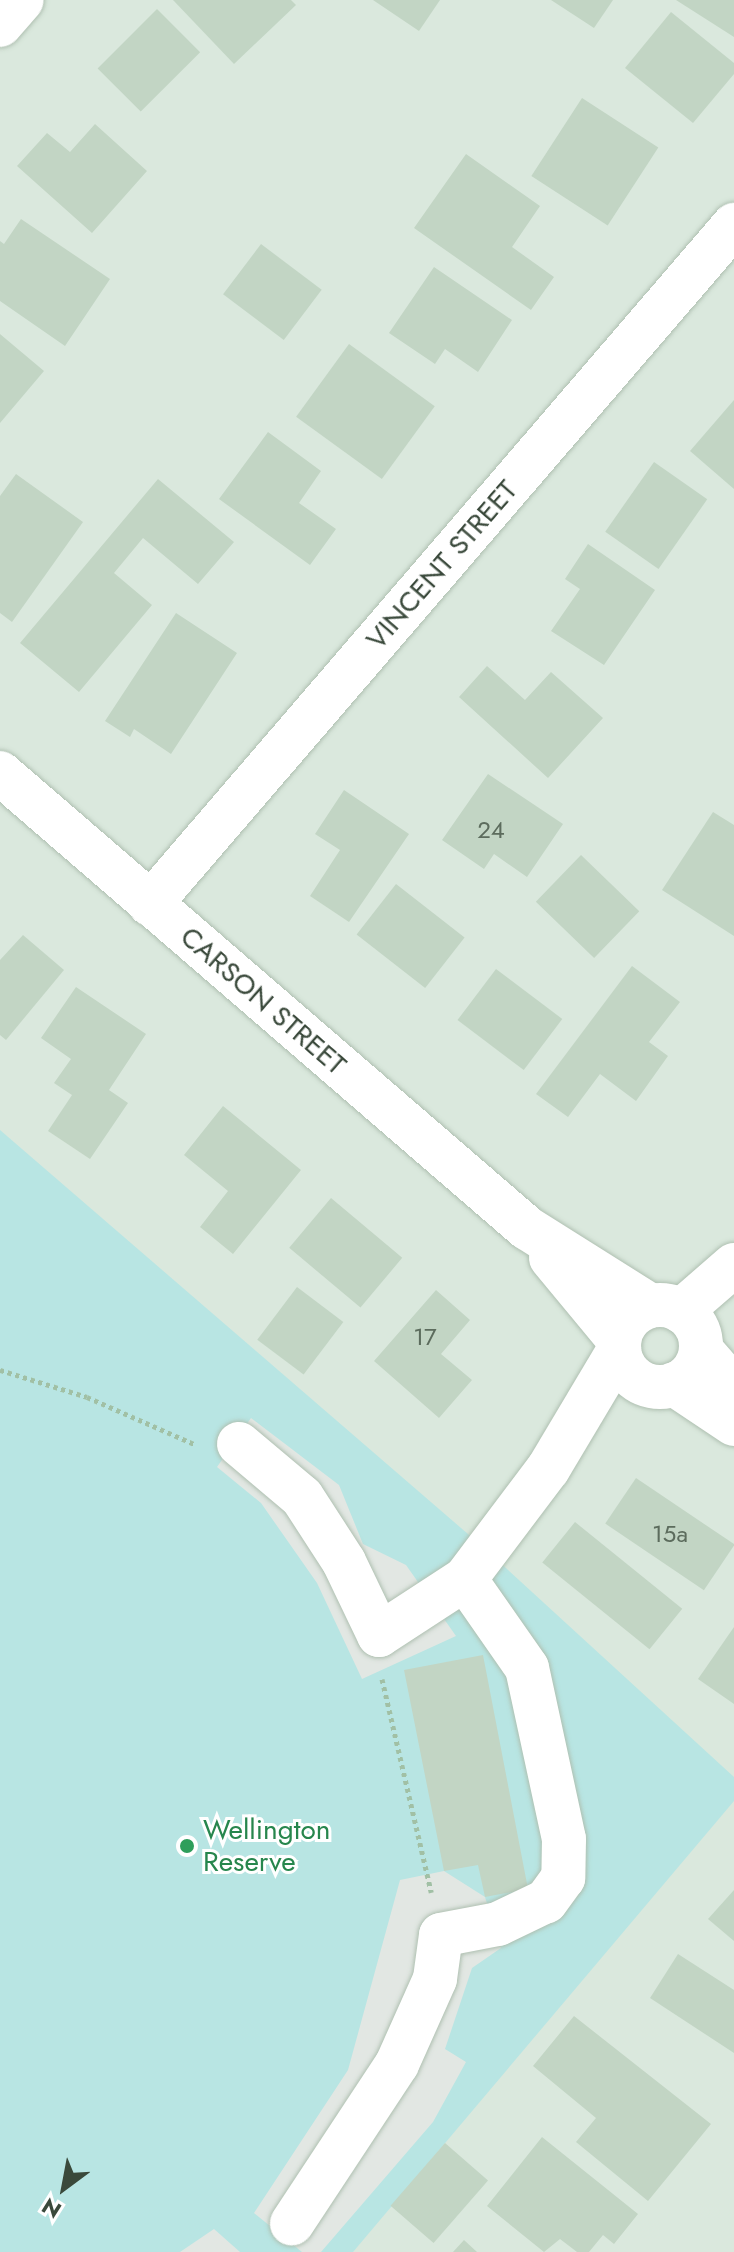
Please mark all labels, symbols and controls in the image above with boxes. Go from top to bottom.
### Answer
street label: VINCENT STREET [360,474,524,656]
house number: 24 [477,816,505,844]
street label: CARSON STREET [173,920,353,1082]
house number: 17 [413,1323,437,1351]
house number: 15a [652,1520,688,1548]
place label: Wellington Reserve [203,1813,330,1879]
marker: Wellington Reserve [178,1837,196,1855]
north arrow [24,2148,104,2228]
text: N [35,2190,67,2227]

